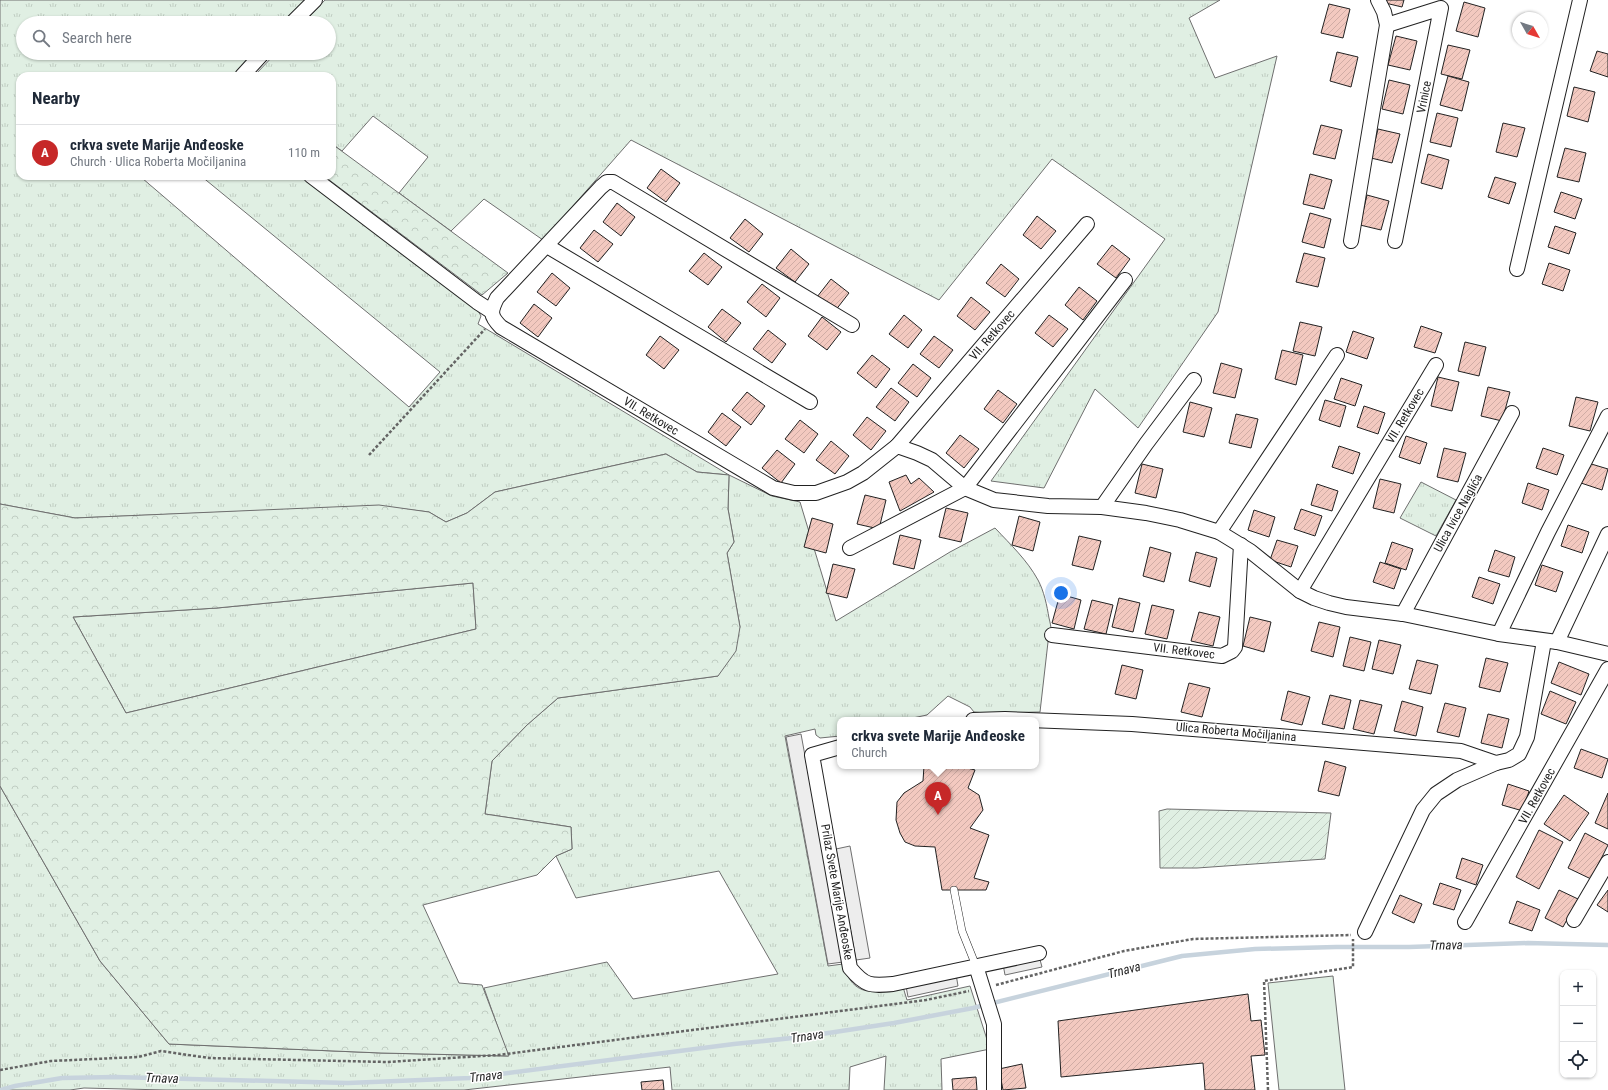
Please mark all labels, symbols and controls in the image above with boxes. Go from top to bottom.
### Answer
north arrow [1512,12,1548,48]
search box [16,16,336,60]
icon: search [30,27,52,49]
text: Search here [62,29,132,47]
street label: Vrinice [1414,79,1434,114]
text: Nearby [32,88,80,108]
text: crkva svete Marije Anđeoske [70,136,244,154]
text: A [41,145,49,160]
text: 110 m [288,145,320,160]
text: Church · Ulica Roberta Močiljanina [70,154,246,169]
street label: VII. Retkovec [966,307,1018,363]
street label: VII. Retkovec [1383,386,1427,446]
street label: VII. Retkovec [621,394,681,438]
street label: Ulica Ivice Naglića [1431,471,1485,554]
your location [1051,583,1071,603]
street label: VII. Retkovec [1152,640,1216,662]
popup [837,717,1039,769]
street label: Ulica Roberta Močiljanina [1175,720,1297,744]
text: crkva svete Marije Anđeoske [851,727,1025,745]
text: Church [851,745,887,760]
street label: VII. Retkovec [1516,765,1558,826]
pin: A [925,782,951,815]
street label: Prilaz Svete Marije Anđeoske [818,823,856,961]
water label: Trnava [1429,937,1463,953]
water label: Trnava [1106,959,1142,981]
map controls [1560,970,1596,1078]
button: + [1560,970,1596,1006]
button: − [1560,1006,1596,1042]
water label: Trnava [789,1026,825,1046]
button: locate [1560,1042,1596,1078]
water label: Trnava [469,1067,503,1085]
water label: Trnava [145,1070,179,1086]

